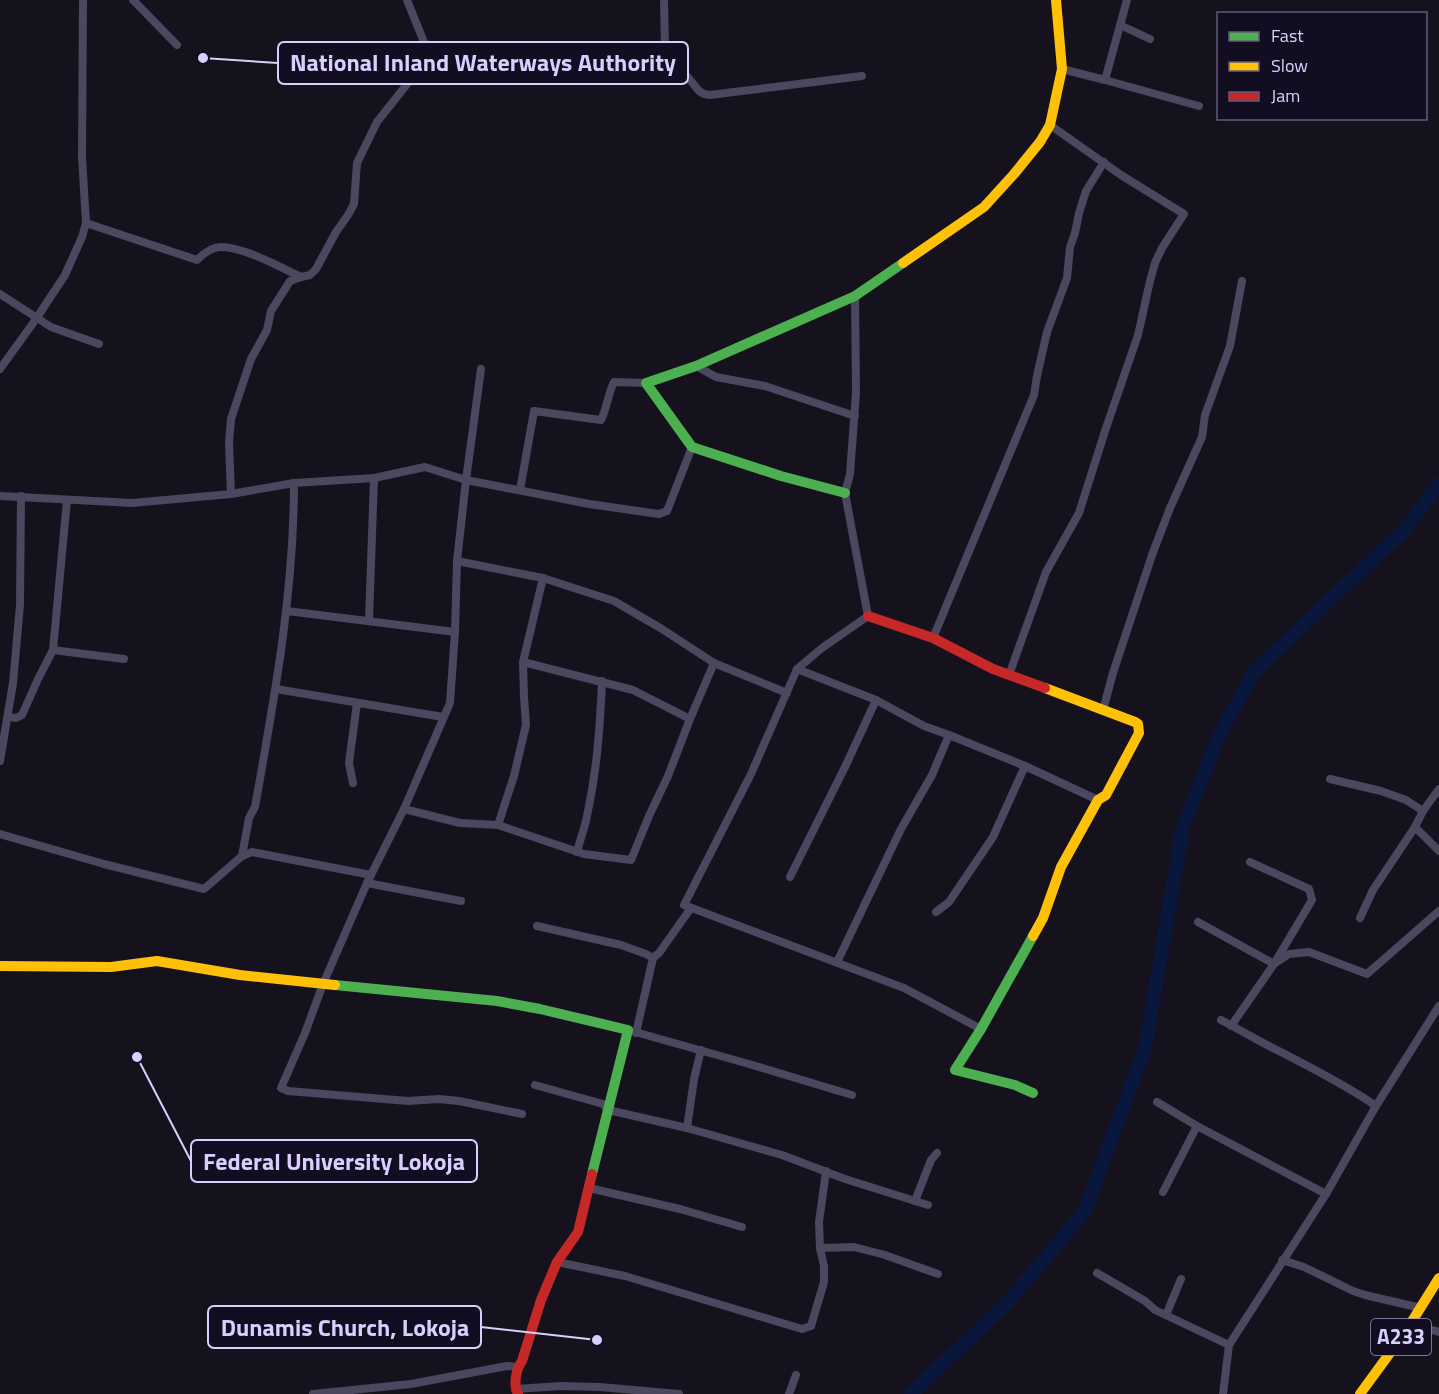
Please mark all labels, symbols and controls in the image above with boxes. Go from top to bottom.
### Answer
legend [1217,12,1427,120]
text: Fast [1271,22,1304,49]
callout: National Inland Waterways Authority [278,42,688,84]
text: National Inland Waterways Authority [290,44,676,80]
text: Slow [1271,52,1308,79]
text: Jam [1271,82,1300,109]
callout: Federal University Lokoja [191,1140,477,1182]
text: Federal University Lokoja [203,1143,465,1179]
callout: Dunamis Church, Lokoja [208,1306,481,1348]
text: Dunamis Church, Lokoja [221,1309,469,1345]
road number: A233 [1371,1319,1431,1355]

